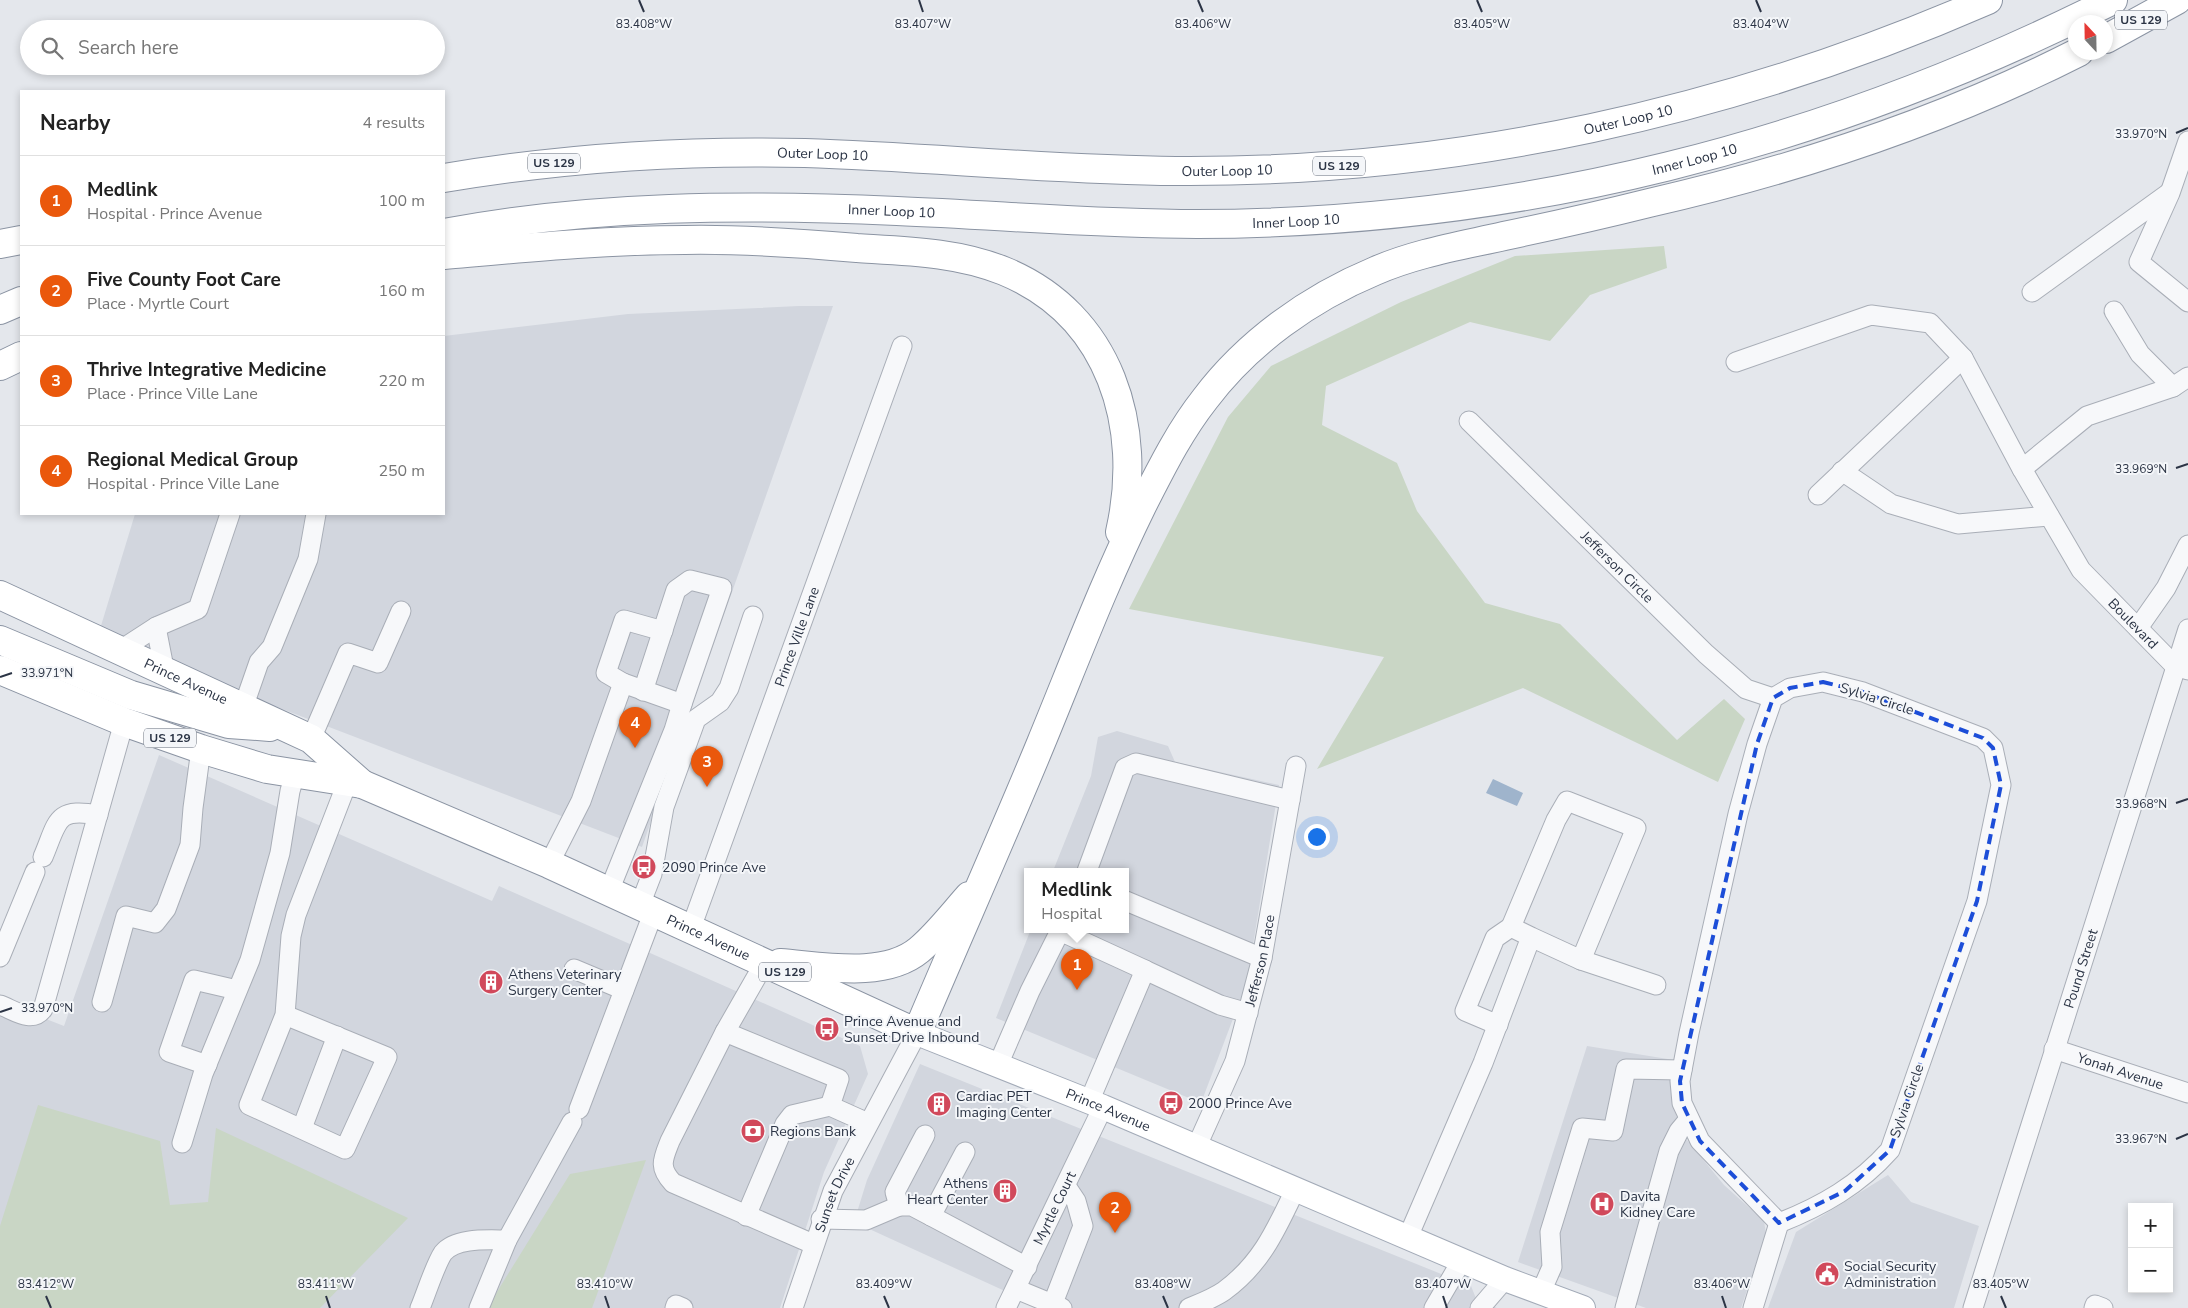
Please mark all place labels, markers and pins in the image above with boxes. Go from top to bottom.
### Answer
pin: 4 [619,707,651,748]
pin: 3 [691,746,723,787]
bus stop icon: 2090 Prince Ave [631,854,657,880]
place label: 2090 Prince Ave [662,858,766,877]
pin: 1 [1061,949,1093,990]
place label: Athens Veterinary Surgery Center [508,965,622,1000]
building icon: Athens Veterinary Surgery Center [478,969,504,995]
place label: Prince Avenue and Sunset Drive Inbound [844,1012,979,1047]
bus stop icon: Prince Avenue and Sunset Drive Inbound [814,1016,840,1042]
place label: Cardiac PET Imaging Center [956,1087,1052,1122]
bus stop icon: 2000 Prince Ave [1158,1090,1184,1116]
building icon: Cardiac PET Imaging Center [926,1091,952,1117]
place label: 2000 Prince Ave [1188,1094,1292,1113]
bank icon: Regions Bank [740,1118,766,1144]
place label: Regions Bank [770,1122,857,1141]
place label: Athens Heart Center [907,1174,988,1209]
building icon: Athens Heart Center [992,1178,1018,1204]
place label: Davita Kidney Care [1620,1187,1695,1222]
hospital icon: Davita Kidney Care [1589,1191,1615,1217]
pin: 2 [1099,1192,1131,1233]
place label: Social Security Administration [1844,1257,1937,1292]
public building icon: Social Security Administration [1814,1261,1840,1287]

